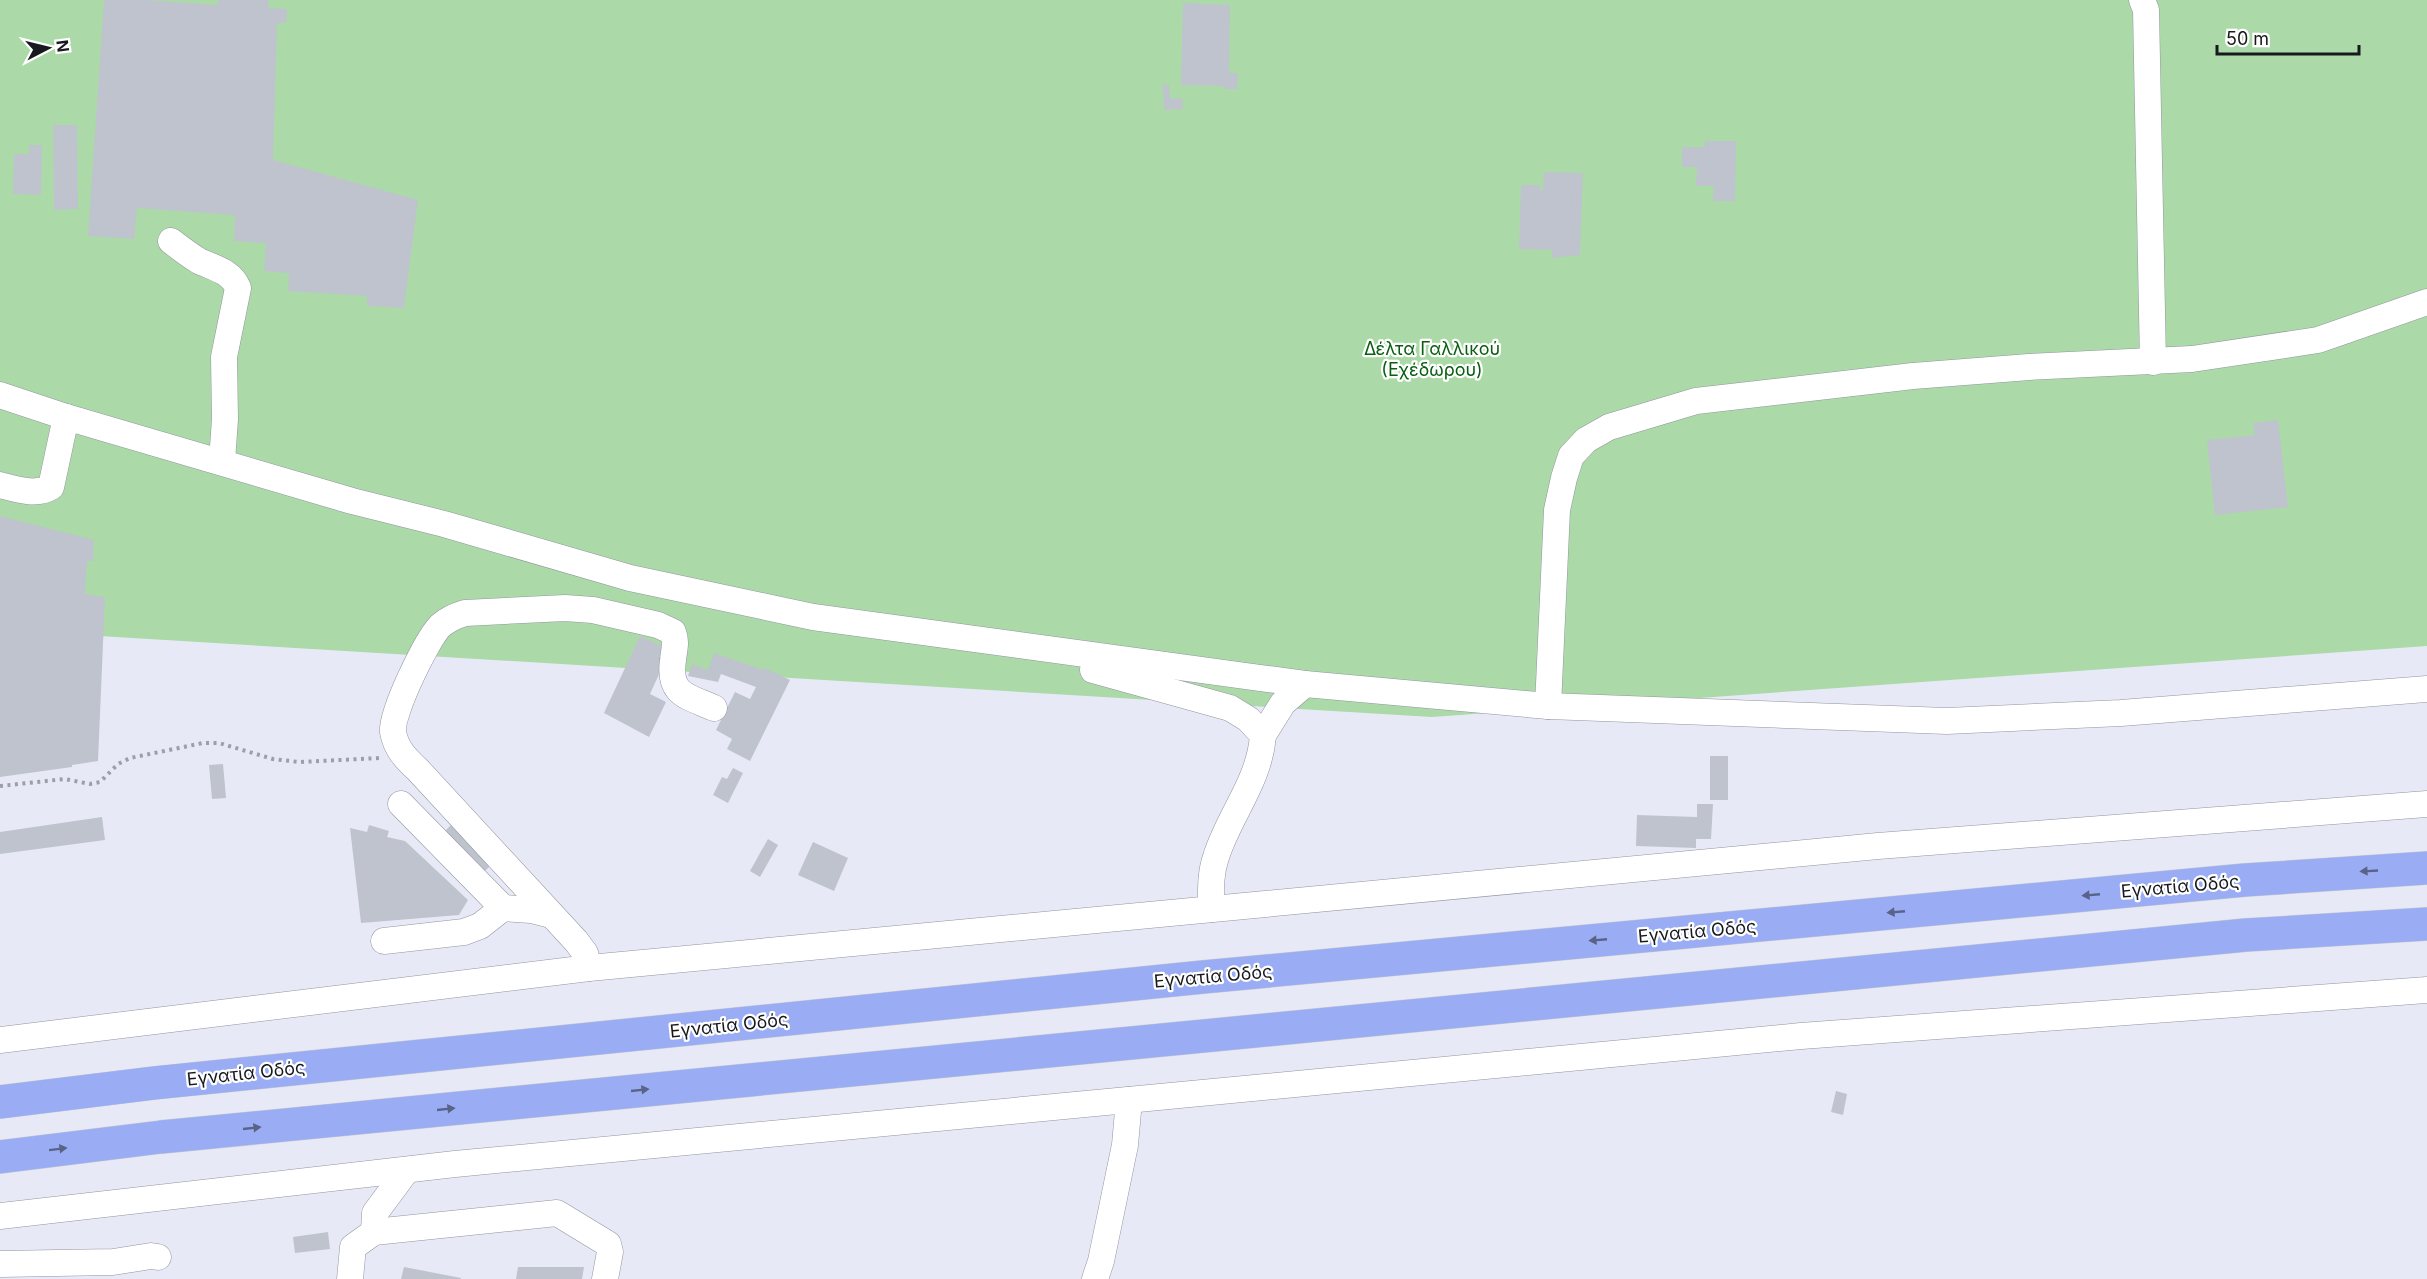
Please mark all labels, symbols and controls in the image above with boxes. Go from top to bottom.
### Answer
north arrow [18,18,78,78]
scale bar [2217,18,2360,56]
text: 50 m [2226,28,2269,49]
text: N [52,39,74,53]
park label: Δέλτα Γαλλικού (Εχέδωρου) [1364,338,1500,380]
one-way arrow [2359,867,2378,876]
street label: Εγνατία Οδός [2120,870,2240,902]
one-way arrow [2081,890,2100,899]
one-way arrow [1887,908,1906,917]
street label: Εγνατία Οδός [1637,915,1757,947]
one-way arrow [1588,935,1607,945]
street label: Εγνατία Οδός [1153,960,1273,992]
street label: Εγνατία Οδός [669,1008,789,1042]
street label: Εγνατία Οδός [186,1056,306,1090]
one-way arrow [631,1085,650,1095]
one-way arrow [436,1104,455,1114]
one-way arrow [242,1123,261,1133]
one-way arrow [49,1144,68,1153]

